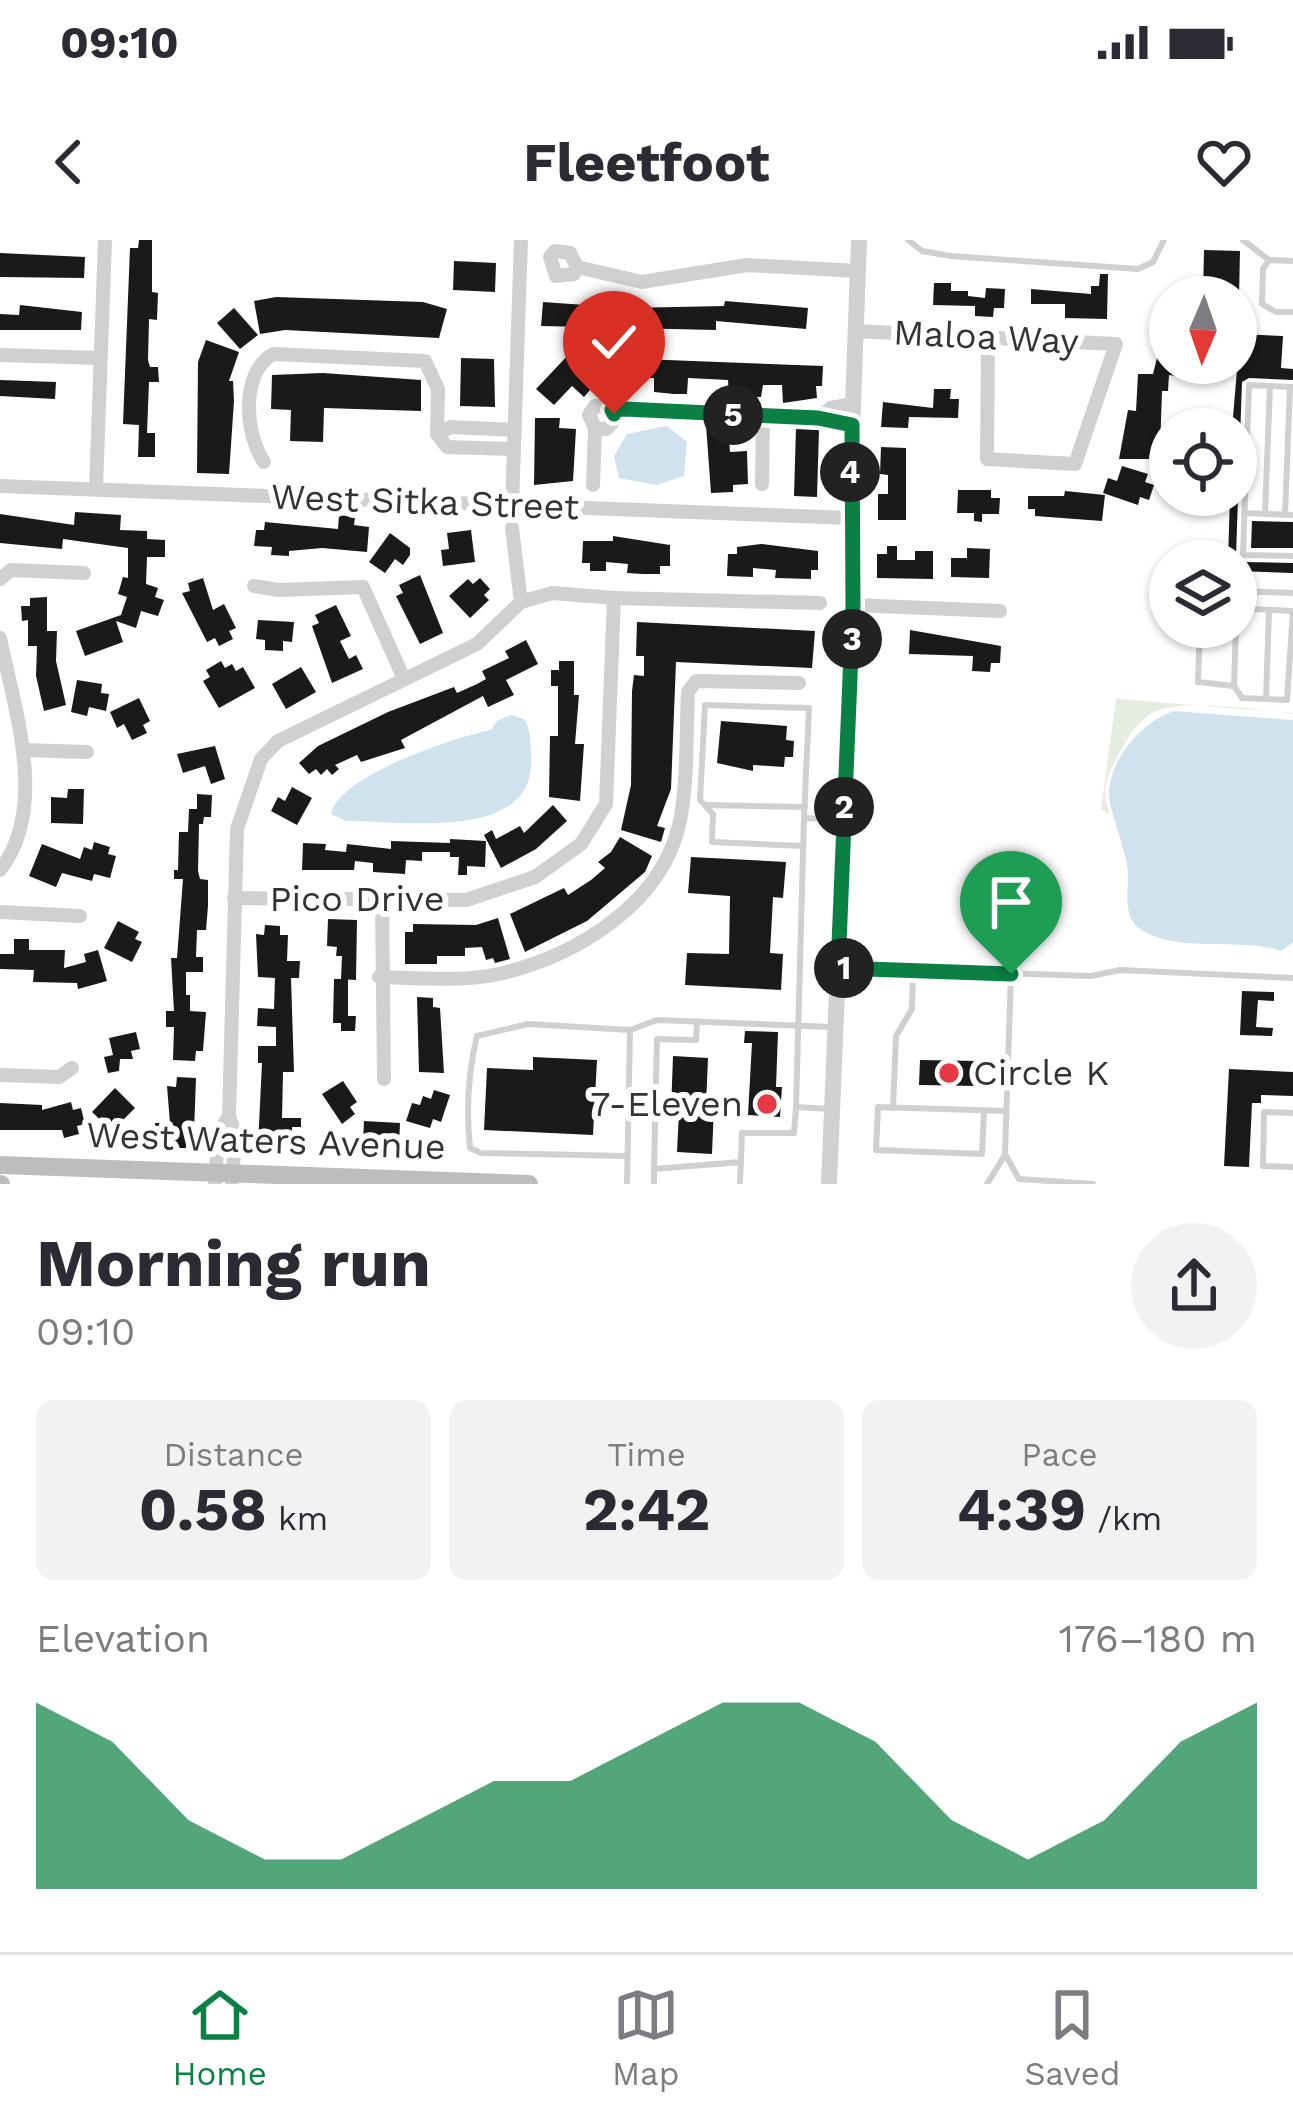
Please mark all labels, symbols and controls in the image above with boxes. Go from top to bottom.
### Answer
text: 09:10 [60,16,179,69]
icon: back [36,129,102,195]
icon: heart [1191,129,1257,195]
text: Fleetfoot [523,131,770,194]
north arrow [1149,276,1257,384]
map controls [1149,276,1257,648]
pin [563,291,665,414]
icon: check [581,309,647,375]
street label: Maloa Way [892,311,1080,363]
pin: 5 [703,385,763,445]
text: 5 [723,395,743,434]
button: locate [1149,408,1257,516]
pin: 4 [820,442,880,502]
text: 4 [839,452,861,491]
street label: West Sitka Street [270,476,580,528]
button: layers [1149,540,1257,648]
pin: 3 [822,609,882,669]
text: 3 [842,619,862,658]
pin: 2 [814,777,874,837]
text: 2 [834,787,854,826]
pin [960,851,1062,974]
icon: arrive [978,869,1044,935]
street label: Pico Drive [269,878,445,920]
pin: 1 [814,938,874,998]
text: 1 [837,948,851,987]
place label: Circle K [973,1052,1109,1094]
marker: Circle K [936,1060,962,1086]
place label: 7-Eleven [590,1083,743,1125]
marker: 7-Eleven [754,1091,780,1117]
street label: West Waters Avenue [86,1114,446,1168]
button: share [1131,1223,1257,1349]
text: Morning run [36,1225,431,1302]
text: 09:10 [36,1309,135,1354]
text: Distance [163,1435,304,1474]
text: Time [607,1435,686,1474]
text: Pace [1021,1435,1098,1474]
text: 0.58 [139,1474,267,1545]
text: 2:42 [583,1474,710,1545]
text: 4:39 [957,1474,1086,1545]
text: km [267,1499,328,1538]
text: /km [1086,1499,1162,1538]
text: Elevation [36,1616,210,1661]
text: 176–180 m [1059,1616,1257,1661]
tab: Home [173,1982,267,2093]
tab: Map [612,1982,679,2093]
tab: Saved [1025,1982,1120,2093]

